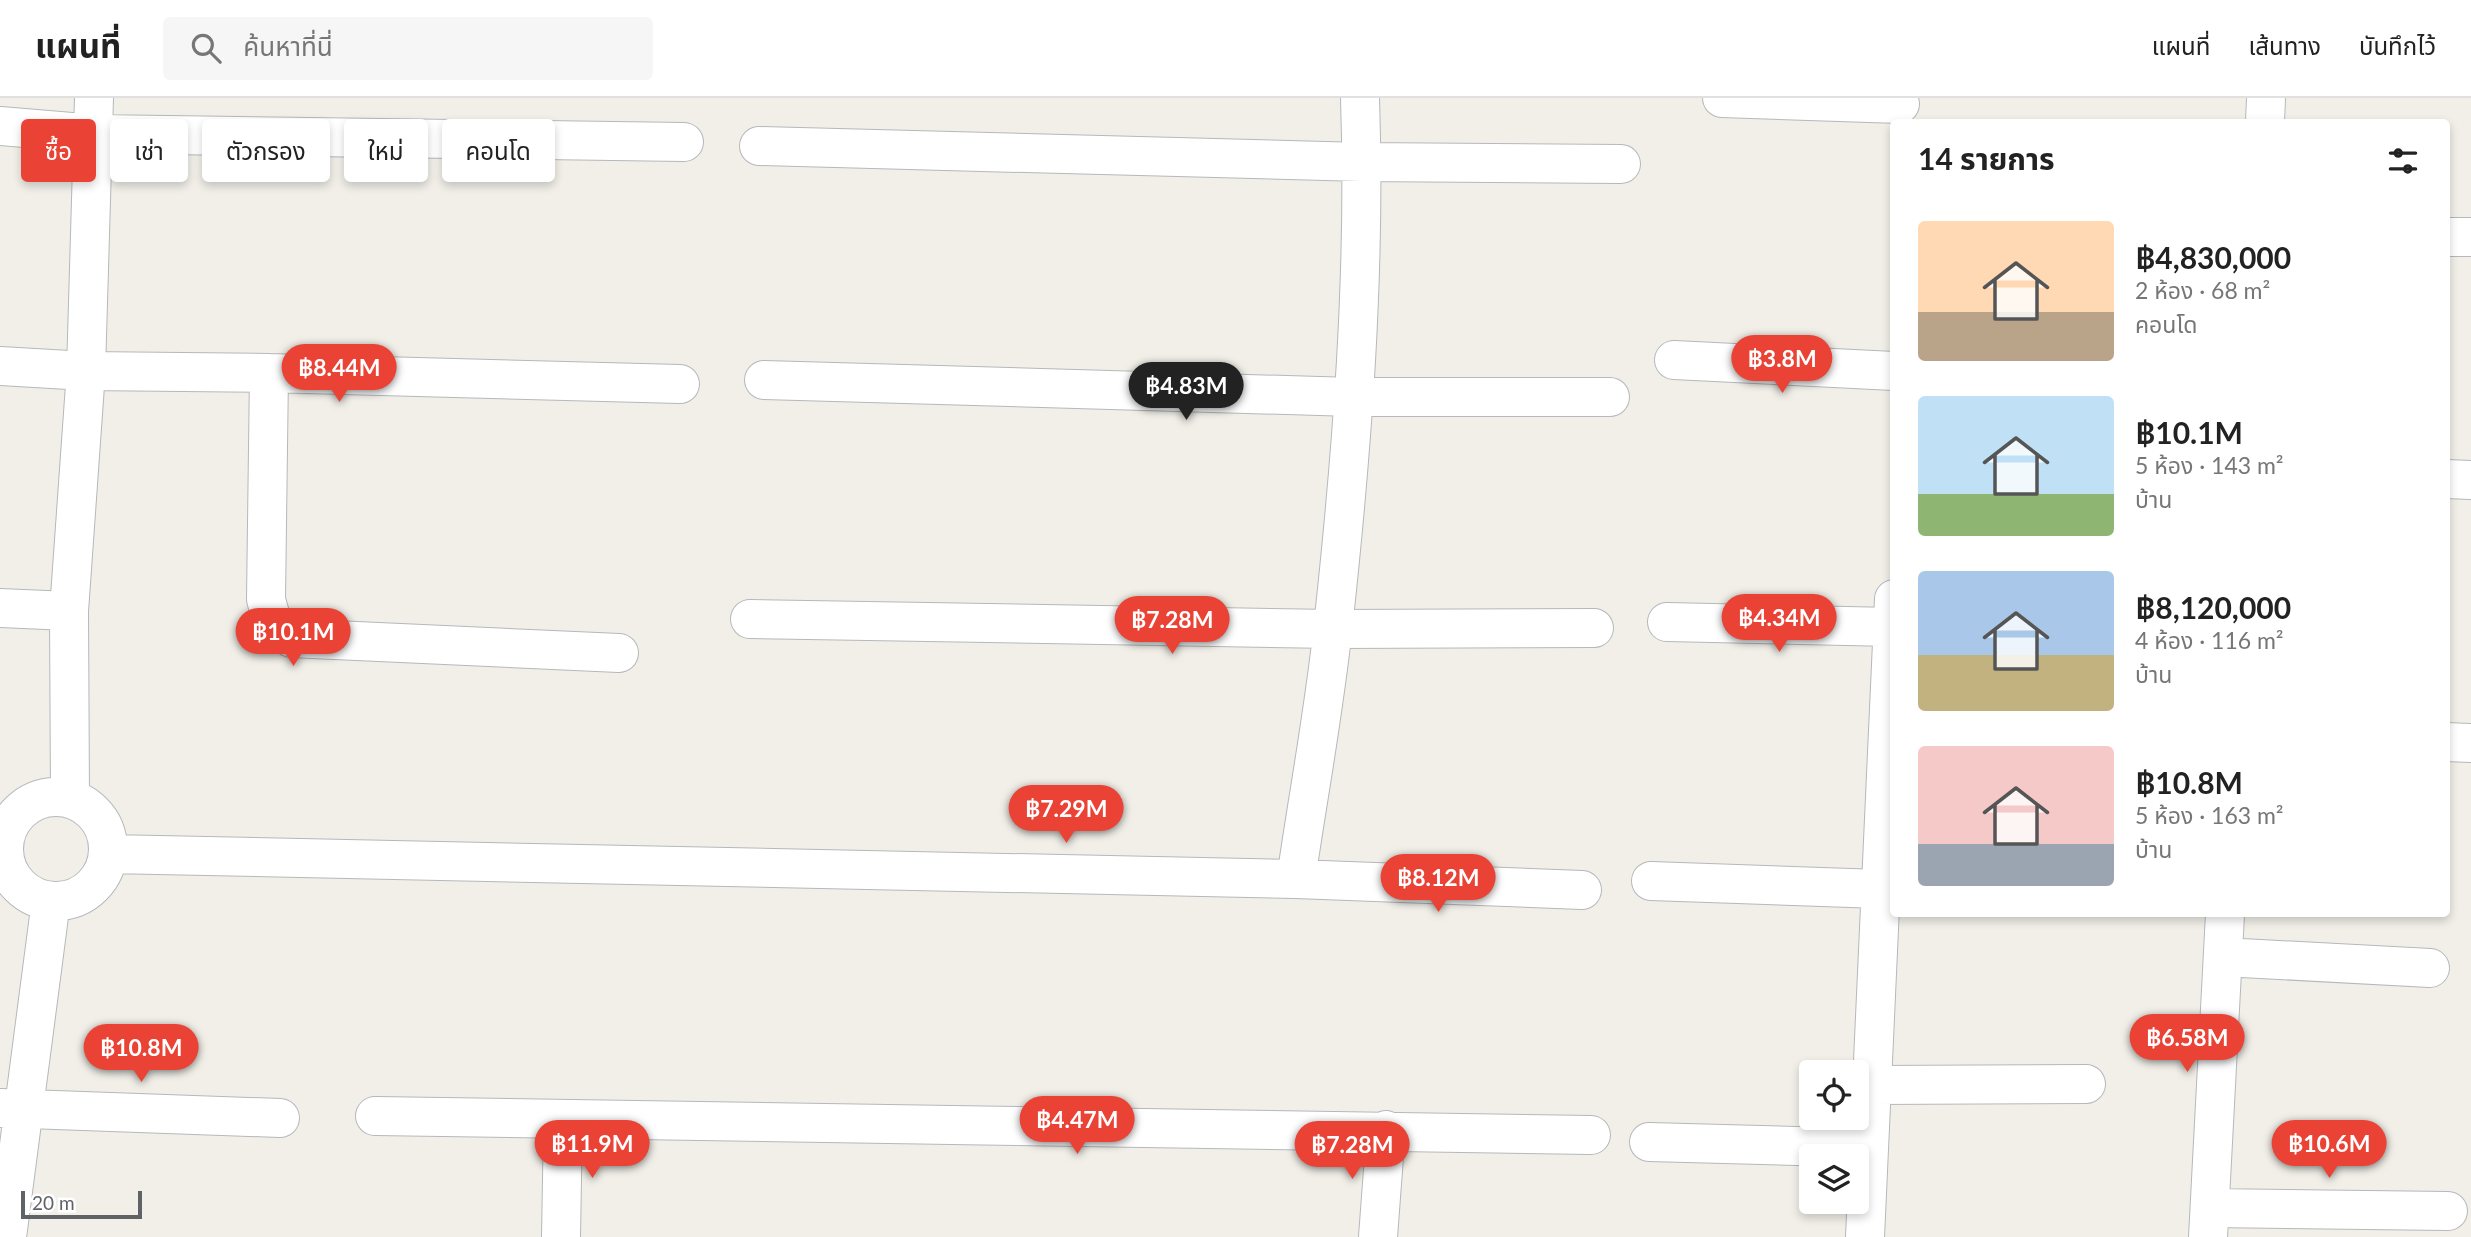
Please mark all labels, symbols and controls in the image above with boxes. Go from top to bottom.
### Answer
search box [163,17,653,80]
text: แผนที่ [35,25,121,65]
icon: search [187,29,225,67]
text: ค้นหาที่นี่ [243,30,333,62]
text: แผนที่ [2152,31,2210,60]
text: เส้นทาง [2248,31,2321,60]
text: บันทึกไว้ [2359,31,2436,60]
chip: ซื้อ [21,119,96,182]
chip: เช่า [110,119,188,182]
chip: ตัวกรอง [202,119,330,182]
chip: ใหม่ [344,119,428,182]
chip: คอนโด [442,119,555,182]
text: 14 รายการ [1918,140,2055,176]
icon: filters [2384,142,2422,180]
text: ฿4,830,000 [2135,239,2291,275]
icon: home [1974,249,2058,333]
text: 2 ห้อง · 68 m² [2135,276,2270,304]
text: คอนโด [2135,310,2197,338]
pin: ฿3.8M [1733,336,1831,395]
pin: ฿8.44M [282,344,396,404]
text: ฿3.8M [1747,344,1817,372]
text: ฿8.44M [298,353,380,381]
pin: ฿4.83M [1129,362,1243,422]
text: ฿4.83M [1145,371,1227,399]
text: ฿10.1M [2135,414,2243,450]
icon: home [1974,424,2058,508]
text: 5 ห้อง · 143 m² [2135,451,2284,479]
text: บ้าน [2135,485,2172,513]
text: ฿8,120,000 [2135,589,2291,625]
pin: ฿4.34M [1722,594,1836,654]
pin: ฿7.28M [1115,596,1229,656]
icon: home [1974,599,2058,683]
text: ฿4.34M [1738,603,1820,631]
text: ฿7.28M [1131,605,1213,633]
pin: ฿10.1M [236,608,350,668]
text: ฿10.1M [252,617,334,645]
text: 4 ห้อง · 116 m² [2135,626,2284,654]
text: บ้าน [2135,660,2172,688]
text: ฿10.8M [2135,764,2243,800]
icon: home [1974,774,2058,858]
pin: ฿7.29M [1009,786,1123,845]
text: ฿7.29M [1025,794,1107,822]
text: 5 ห้อง · 163 m² [2135,801,2284,829]
text: บ้าน [2135,835,2172,863]
pin: ฿8.12M [1381,854,1495,914]
text: ฿8.12M [1397,863,1479,891]
pin: ฿6.58M [2130,1014,2244,1074]
text: ฿6.58M [2146,1023,2228,1051]
pin: ฿10.8M [84,1024,198,1084]
text: ฿10.8M [100,1033,182,1061]
map controls [1799,1060,1869,1214]
button: locate [1799,1060,1869,1130]
pin: ฿4.47M [1020,1096,1134,1156]
text: ฿4.47M [1036,1105,1118,1133]
pin: ฿11.9M [535,1121,649,1180]
pin: ฿10.6M [2272,1121,2386,1180]
pin: ฿7.28M [1295,1122,1409,1181]
text: ฿11.9M [551,1129,633,1157]
text: ฿10.6M [2288,1129,2370,1157]
text: ฿7.28M [1311,1130,1393,1158]
button: layers [1799,1144,1869,1214]
scale bar [21,1188,142,1220]
text: 20 m [32,1191,75,1214]

